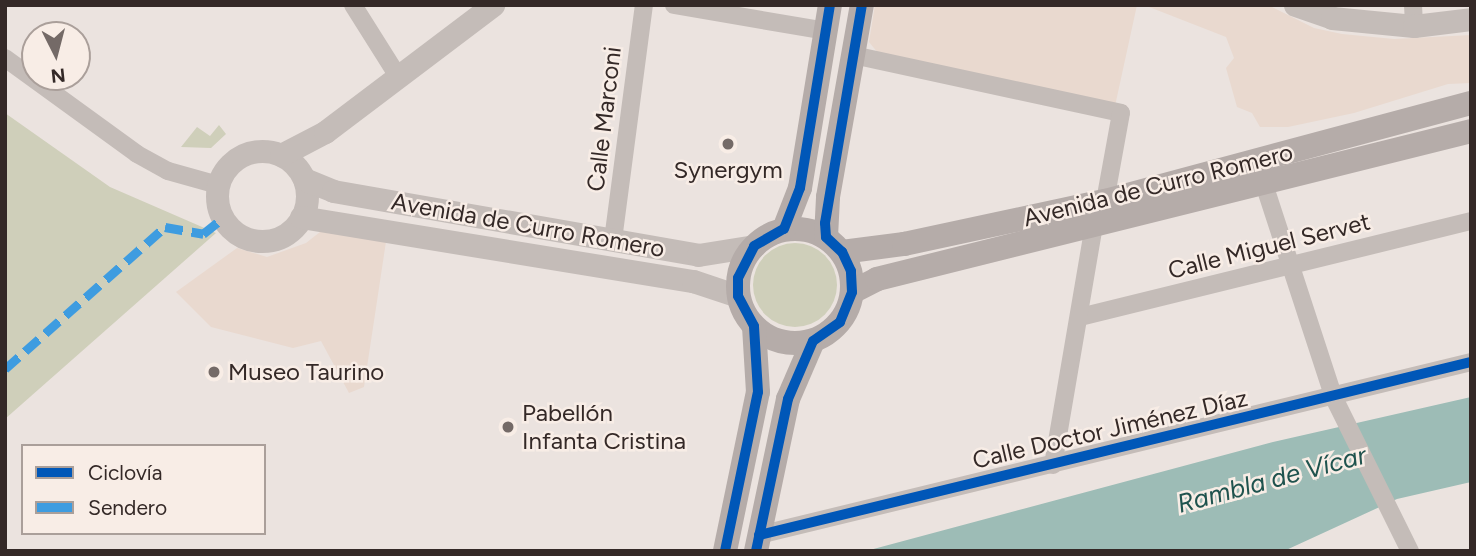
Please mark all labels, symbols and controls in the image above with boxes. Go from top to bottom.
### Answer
north arrow [21,21,91,91]
street label: Calle Marconi [581,45,627,193]
text: N [50,63,67,88]
marker: Synergym [720,136,736,152]
street label: Avenida de Curro Romero [1020,138,1296,232]
place label: Synergym [673,156,783,184]
street label: Avenida de Curro Romero [389,187,667,263]
street label: Calle Miguel Servet [1165,207,1373,285]
place label: Museo Taurino [228,358,384,386]
marker: Museo Taurino [206,364,222,380]
street label: Calle Doctor Jiménez Díaz [970,383,1250,475]
place label: Pabellón Infanta Cristina [522,399,686,455]
marker: Pabellón Infanta Cristina [500,419,516,435]
water label: Rambla de Vícar [1174,440,1370,520]
legend [21,444,266,535]
text: Ciclovía [88,460,162,485]
text: Sendero [88,495,167,520]

